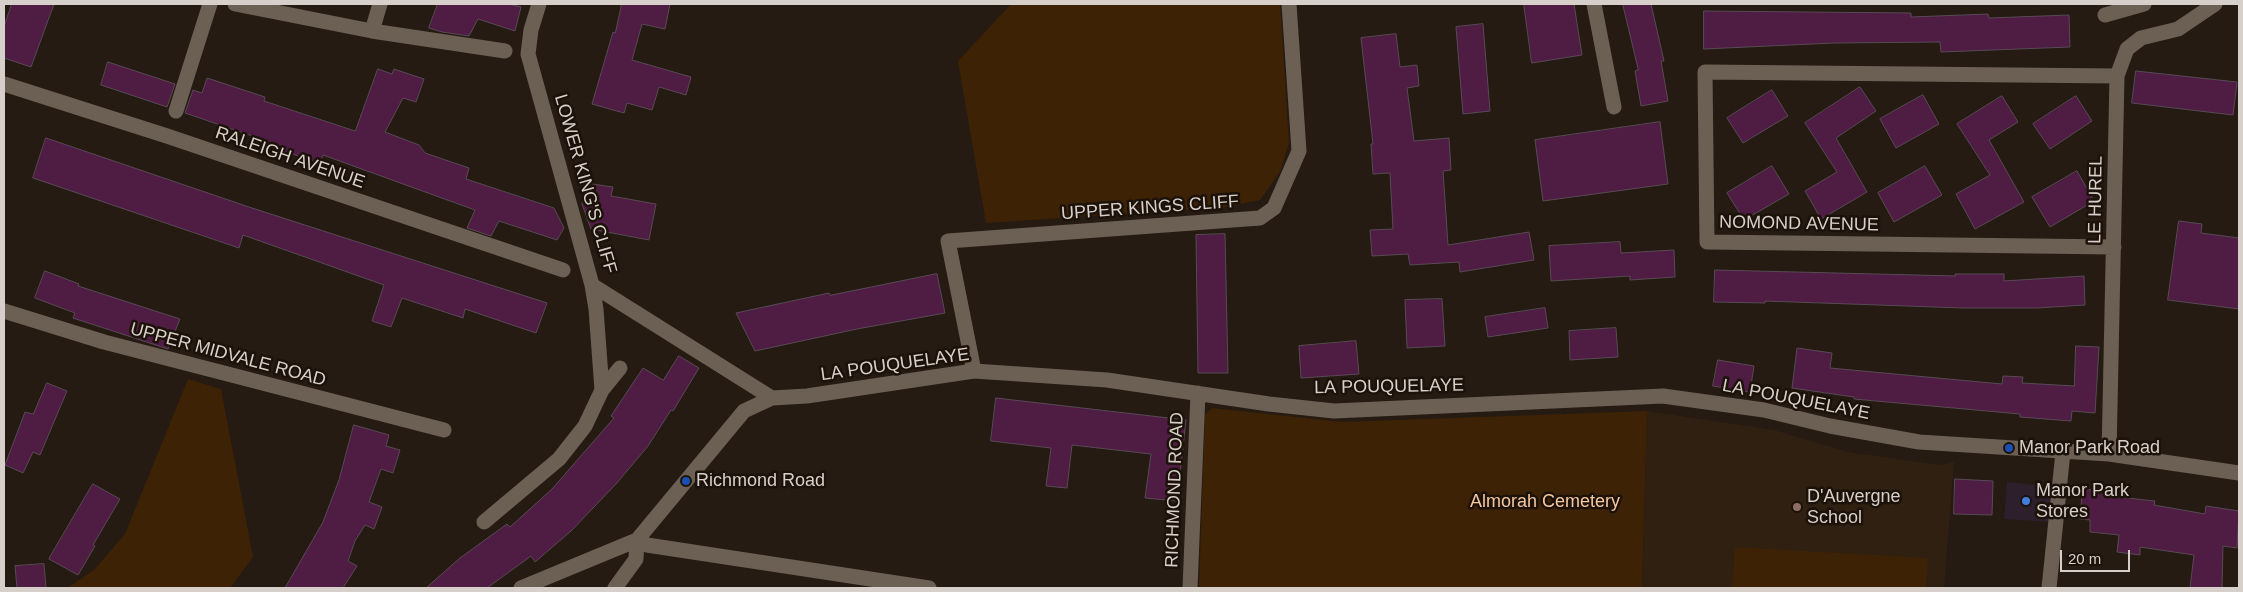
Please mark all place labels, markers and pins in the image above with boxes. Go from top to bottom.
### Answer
place label: Manor Park Road [2019,437,2160,459]
marker: Manor Park Road [2003,442,2015,454]
place label: Richmond Road [696,470,825,492]
marker: Richmond Road [680,475,692,487]
place label: Manor Park Stores [2036,480,2129,522]
place label: D'Auvergne School [1807,486,1900,528]
marker: Manor Park Stores [2020,495,2032,507]
marker: D'Auvergne School [1791,501,1803,513]

